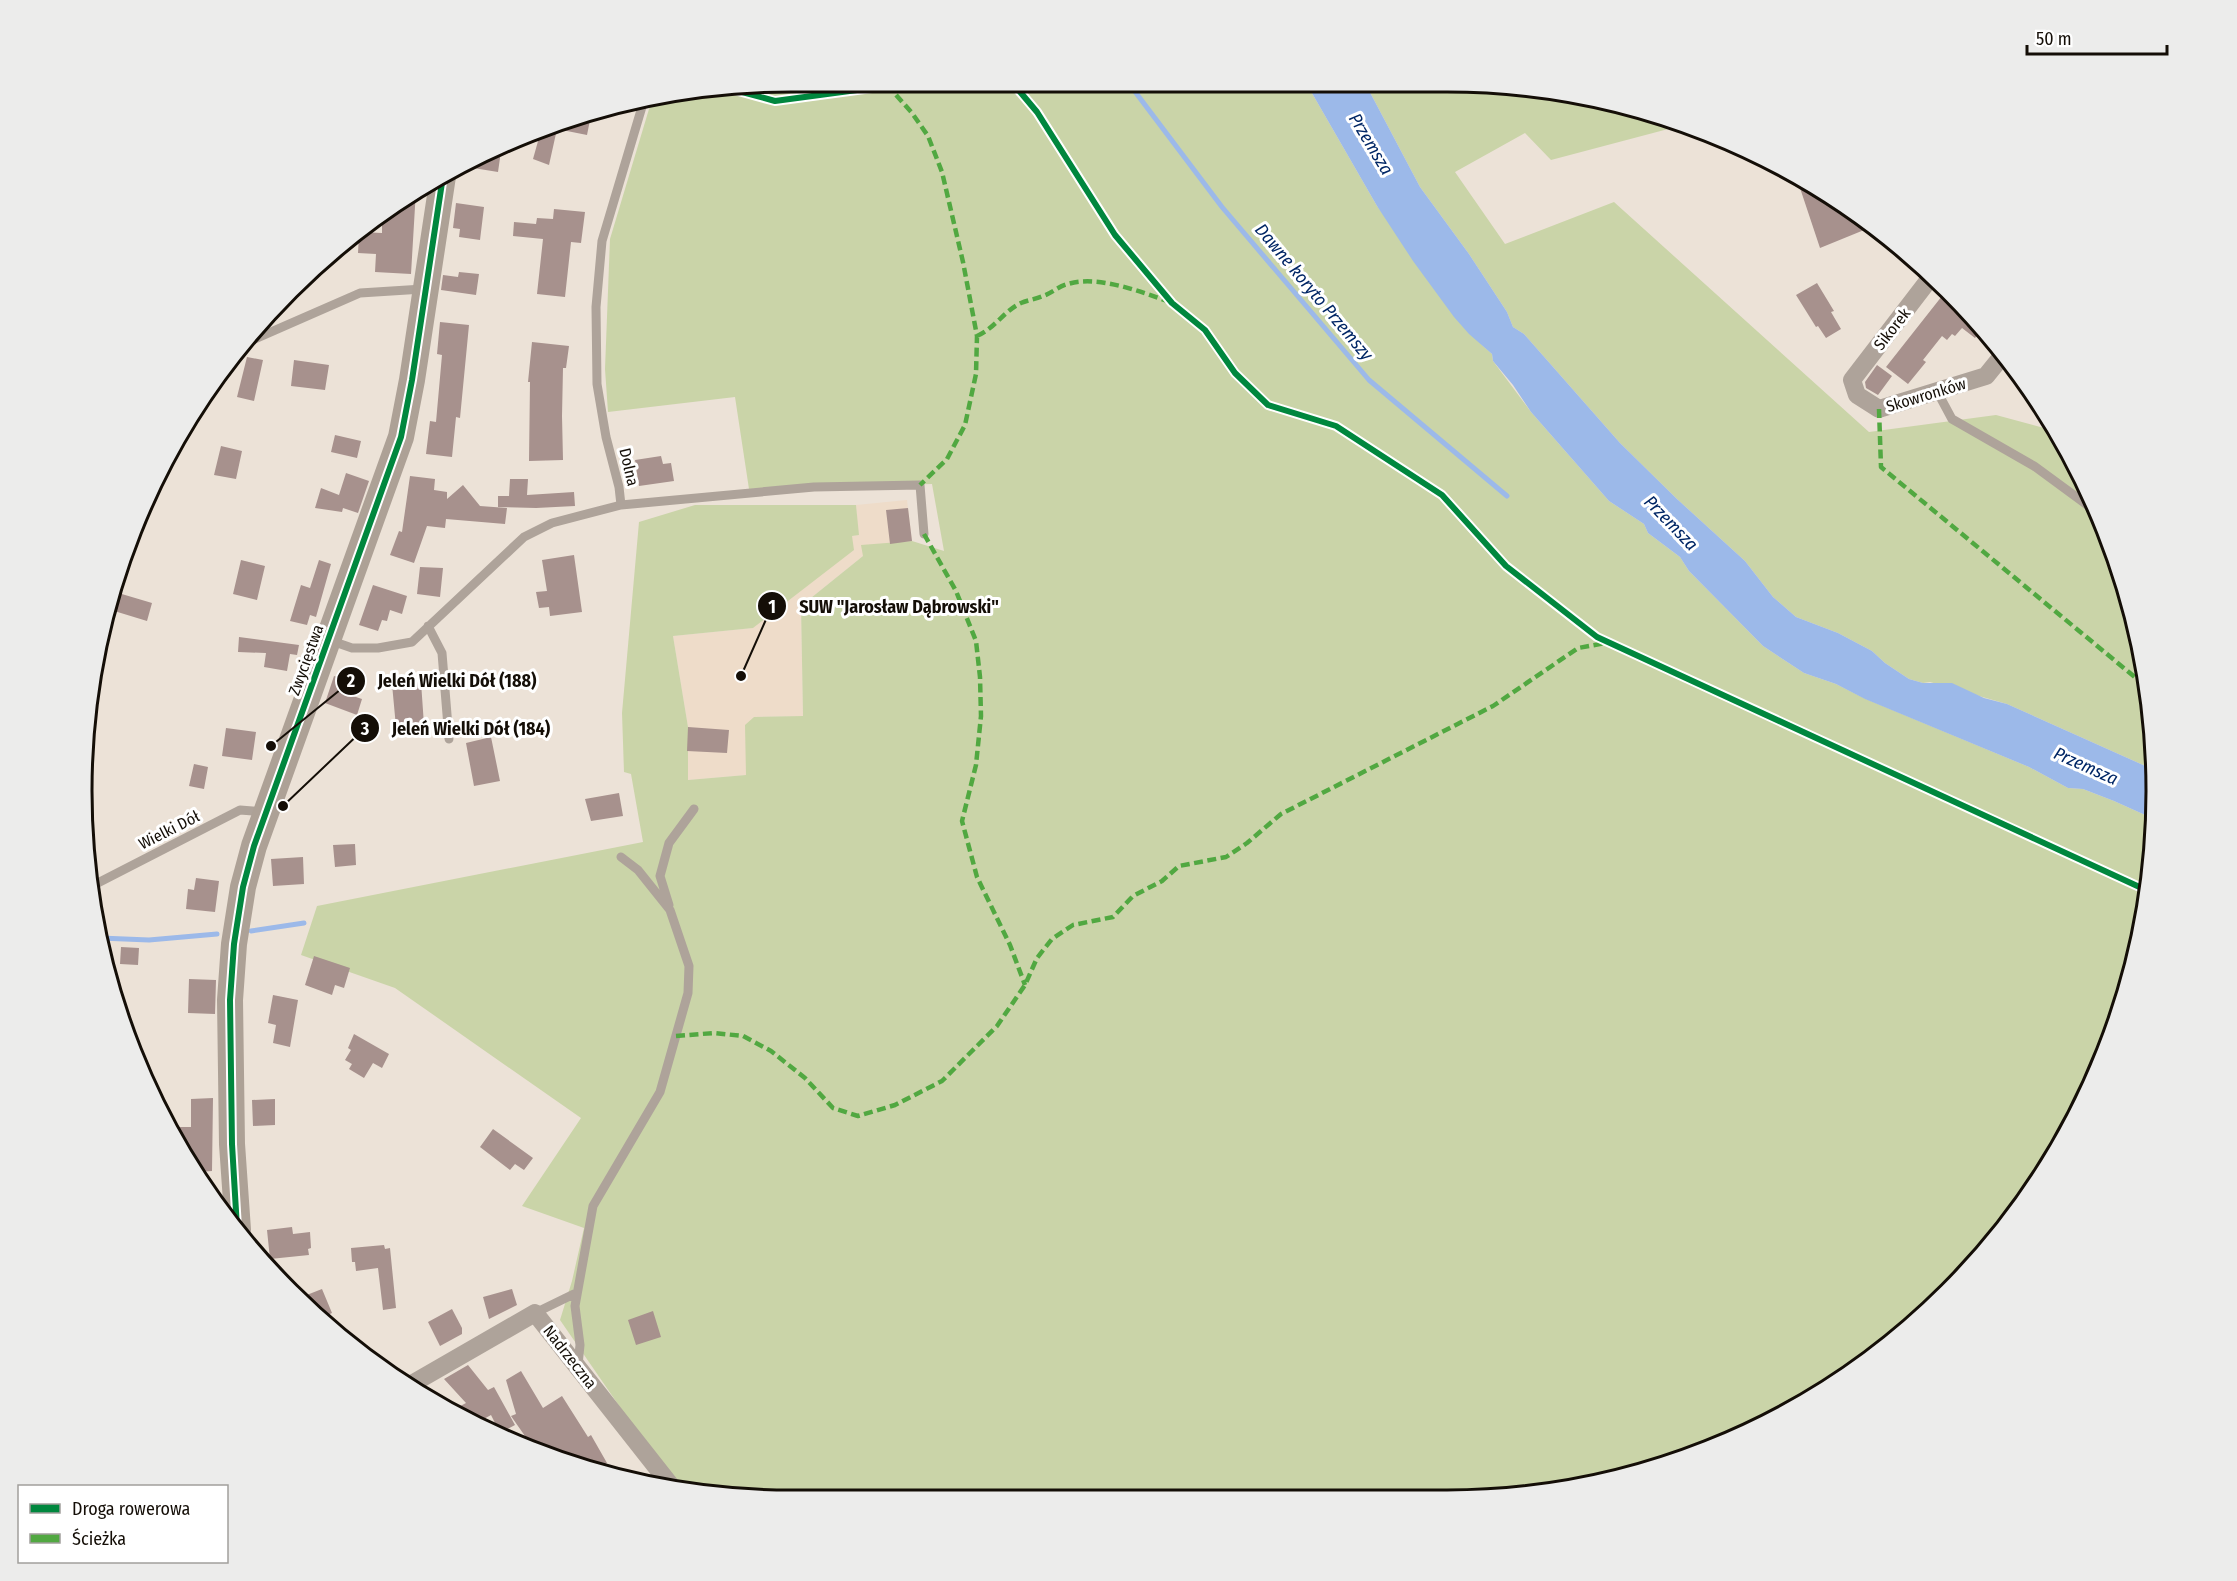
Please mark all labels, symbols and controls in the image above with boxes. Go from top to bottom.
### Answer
scale bar [2027,18,2166,56]
text: 50 m [2036,28,2072,50]
water label: Przemsza [1344,109,1398,179]
water label: Dawne koryto Przemszy [1250,219,1378,366]
street label: Sikorek [1870,304,1915,354]
street label: Skowronków [1884,374,1969,416]
street label: Dolna [615,446,643,488]
water label: Przemsza [1639,491,1703,555]
callout: SUW "Jarosław Dąbrowski" [757,588,1010,624]
text: 1 [768,596,776,618]
text: SUW "Jarosław Dąbrowski" [799,596,999,618]
street label: Zwycięstwa [284,622,328,698]
callout: Jeleń Wielki Dół (188) [336,663,548,699]
text: 2 [346,670,355,692]
text: Jeleń Wielki Dół (188) [377,670,537,692]
callout: Jeleń Wielki Dół (184) [350,710,562,746]
text: 3 [360,718,370,740]
text: Jeleń Wielki Dół (184) [391,718,551,740]
water label: Przemsza [2050,742,2122,790]
street label: Wielki Dół [135,806,203,853]
street label: Nadrzeczna [539,1322,601,1393]
legend [18,1485,228,1563]
text: Droga rowerowa [72,1498,191,1520]
text: Ścieżka [72,1528,126,1550]

